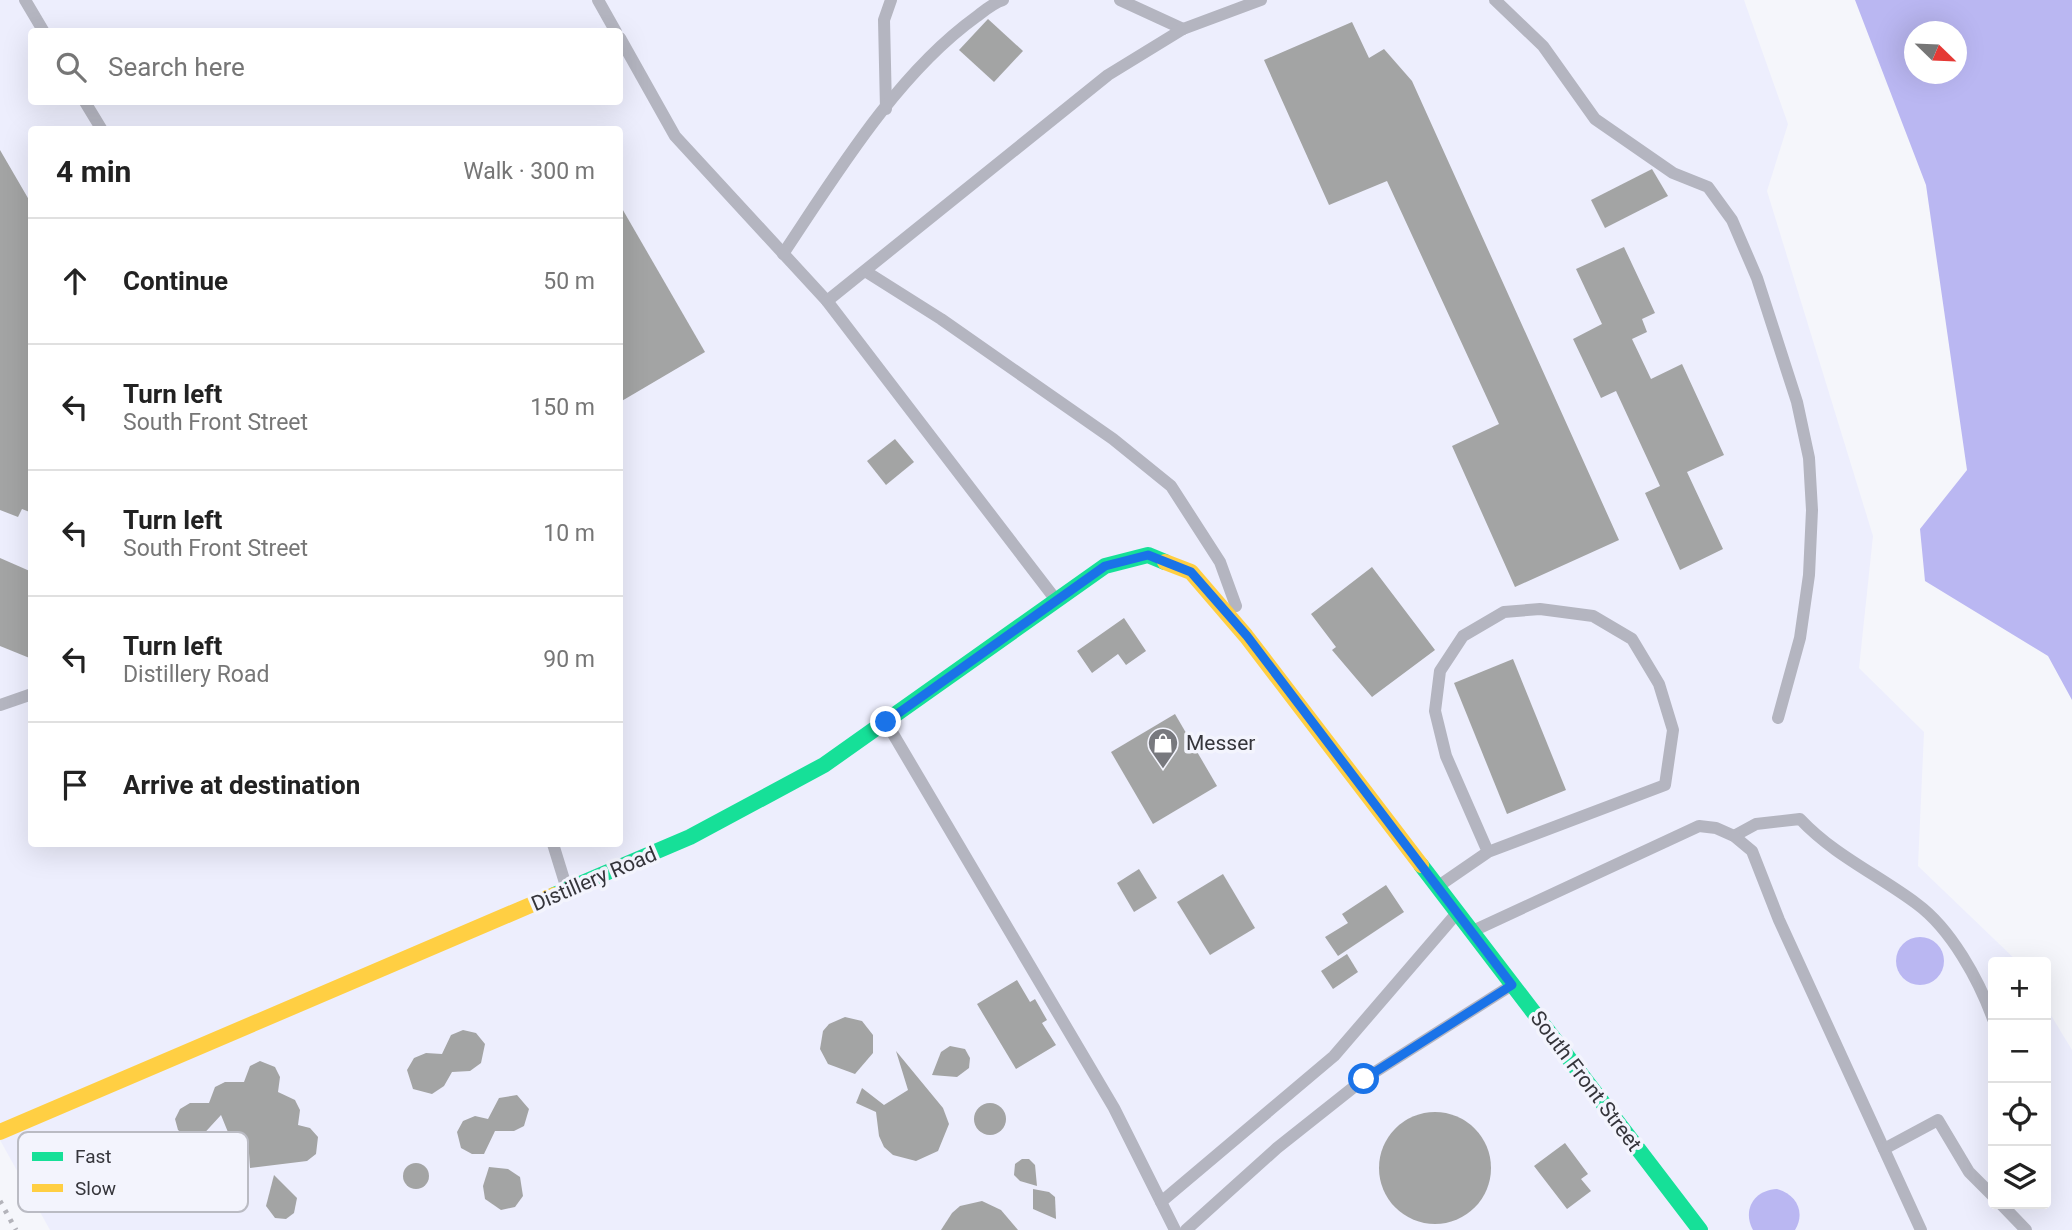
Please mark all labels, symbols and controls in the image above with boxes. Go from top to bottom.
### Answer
north arrow [1904,21,1967,84]
search box [28,28,623,105]
icon: search [52,48,90,86]
text: Search here [108,52,245,82]
text: 4 min [56,154,131,189]
text: Walk · 300 m [463,158,595,185]
icon: ahead [56,262,94,300]
text: Continue [123,266,228,296]
text: 50 m [543,268,595,295]
text: Turn left [123,379,222,409]
icon: left [56,388,94,426]
text: 150 m [530,394,595,421]
text: South Front Street [123,409,308,436]
text: Turn left [123,505,222,535]
icon: left [56,514,94,552]
text: 10 m [543,520,595,547]
text: South Front Street [123,535,308,562]
text: Turn left [123,631,222,661]
icon: left [56,640,94,678]
text: 90 m [543,646,595,673]
text: Distillery Road [123,661,269,688]
route end [870,706,901,737]
shop icon: Messer [1146,726,1180,770]
place label: Messer [1186,731,1255,755]
icon: arrive [56,766,94,804]
text: Arrive at destination [123,770,360,800]
street label: Distillery Road [528,842,660,916]
map controls [1988,957,2051,1209]
button: + [1988,957,2051,1020]
street label: South Front Street [1526,1006,1647,1156]
button: − [1988,1020,2051,1083]
route start [1348,1063,1379,1094]
button: locate [1988,1083,2051,1146]
legend [18,1132,248,1212]
text: Fast [75,1145,112,1168]
button: layers [1988,1146,2051,1209]
text: Slow [75,1177,116,1200]

